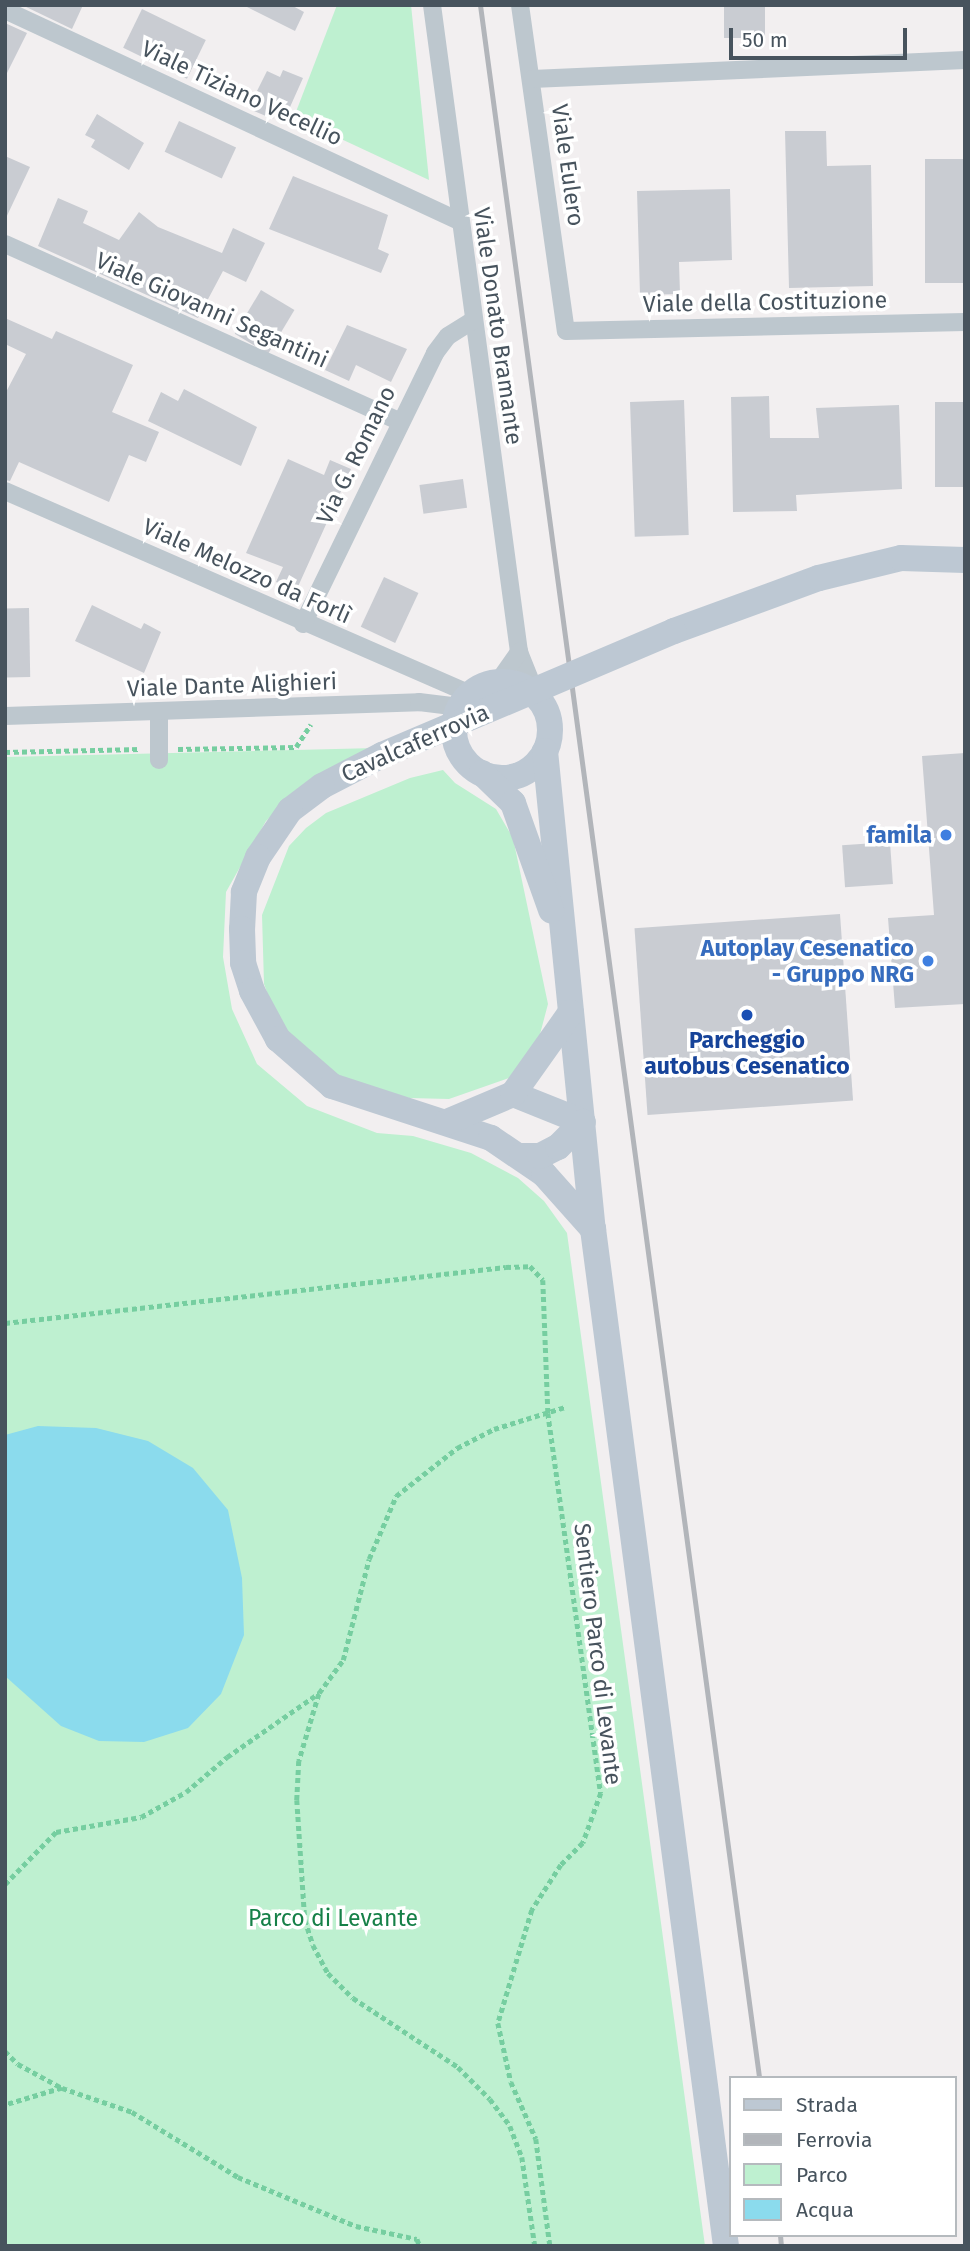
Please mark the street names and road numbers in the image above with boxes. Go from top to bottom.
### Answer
street label: Viale Tiziano Vecellio [137,34,347,152]
street label: Viale Eulero [546,102,590,228]
street label: Viale Donato Bramante [468,206,528,446]
street label: Viale Giovanni Segantini [92,246,332,374]
street label: Viale della Costituzione [643,286,887,318]
street label: Via G. Romano [311,381,401,529]
street label: Viale Melozzo da Forlì [139,513,355,629]
street label: Viale Dante Alighieri [126,668,338,702]
street label: Cavalcaferrovia [337,698,493,788]
street label: Sentiero Parco di Levante [568,1522,628,1786]

